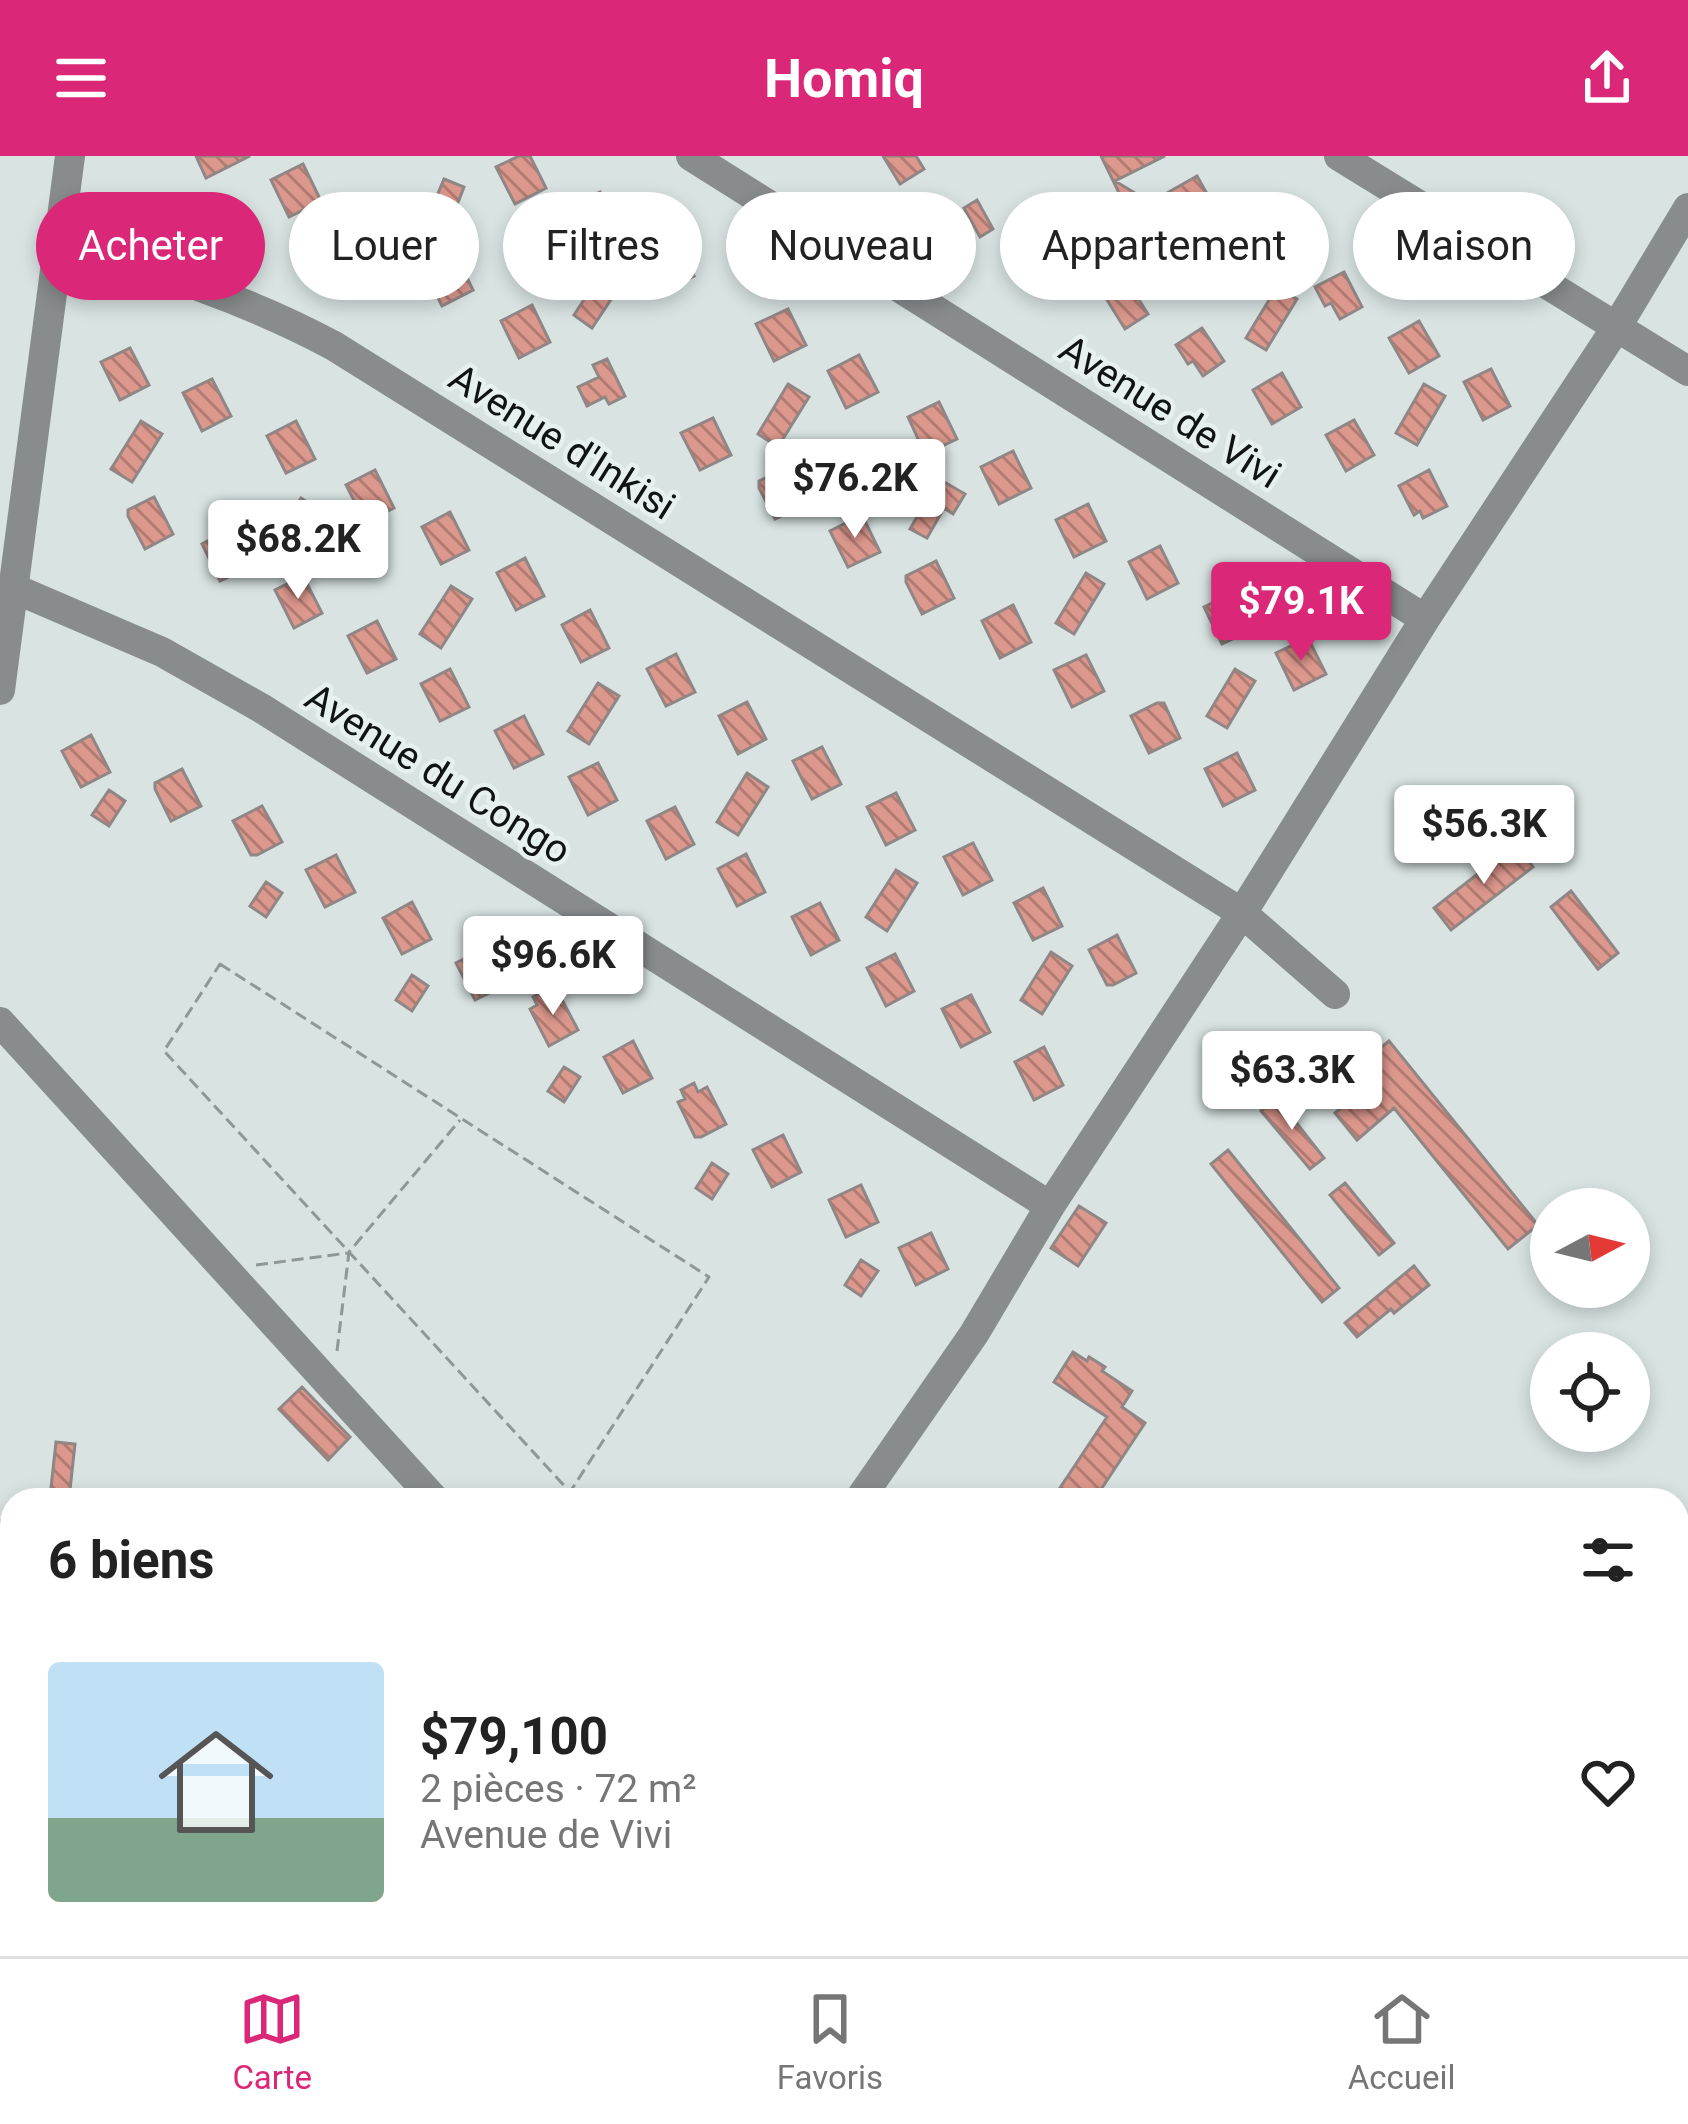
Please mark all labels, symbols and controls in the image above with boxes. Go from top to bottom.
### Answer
icon: menu [48,45,114,111]
icon: share [1574,45,1640,111]
text: Homiq [764,47,924,110]
chip: Acheter [36,192,265,300]
chip: Louer [289,192,479,300]
chip: Filtres [503,192,702,300]
chip: Nouveau [726,192,976,300]
chip: Appartement [1000,192,1329,300]
chip: Maison [1353,192,1575,300]
street label: Avenue de Vivi [1051,326,1289,498]
street label: Avenue d'Inkisi [441,354,683,530]
pin: $76.2K [757,439,953,541]
text: $76.2K [792,455,918,501]
pin: $68.2K [200,500,396,602]
text: $68.2K [235,516,361,562]
pin: $79.1K [1203,562,1399,664]
text: $79.1K [1238,578,1364,624]
street label: Avenue du Congo [297,674,579,874]
pin: $56.3K [1386,785,1582,887]
text: $56.3K [1421,801,1547,847]
pin: $96.6K [455,916,651,1018]
text: $96.6K [490,932,616,978]
pin: $63.3K [1194,1031,1390,1133]
text: $63.3K [1229,1047,1355,1093]
north arrow [1530,1188,1650,1308]
map controls [1530,1188,1650,1452]
button: locate [1530,1332,1650,1452]
icon: filters [1575,1527,1641,1593]
text: 6 biens [48,1531,214,1590]
text: $79,100 [420,1707,608,1766]
icon: home [144,1710,288,1854]
icon: heart [1575,1749,1641,1815]
text: 2 pièces · 72 m² [420,1766,696,1812]
text: Avenue de Vivi [420,1812,672,1858]
tab: Carte [232,1986,312,2097]
tab: Favoris [777,1986,883,2097]
tab: Accueil [1348,1986,1456,2097]

